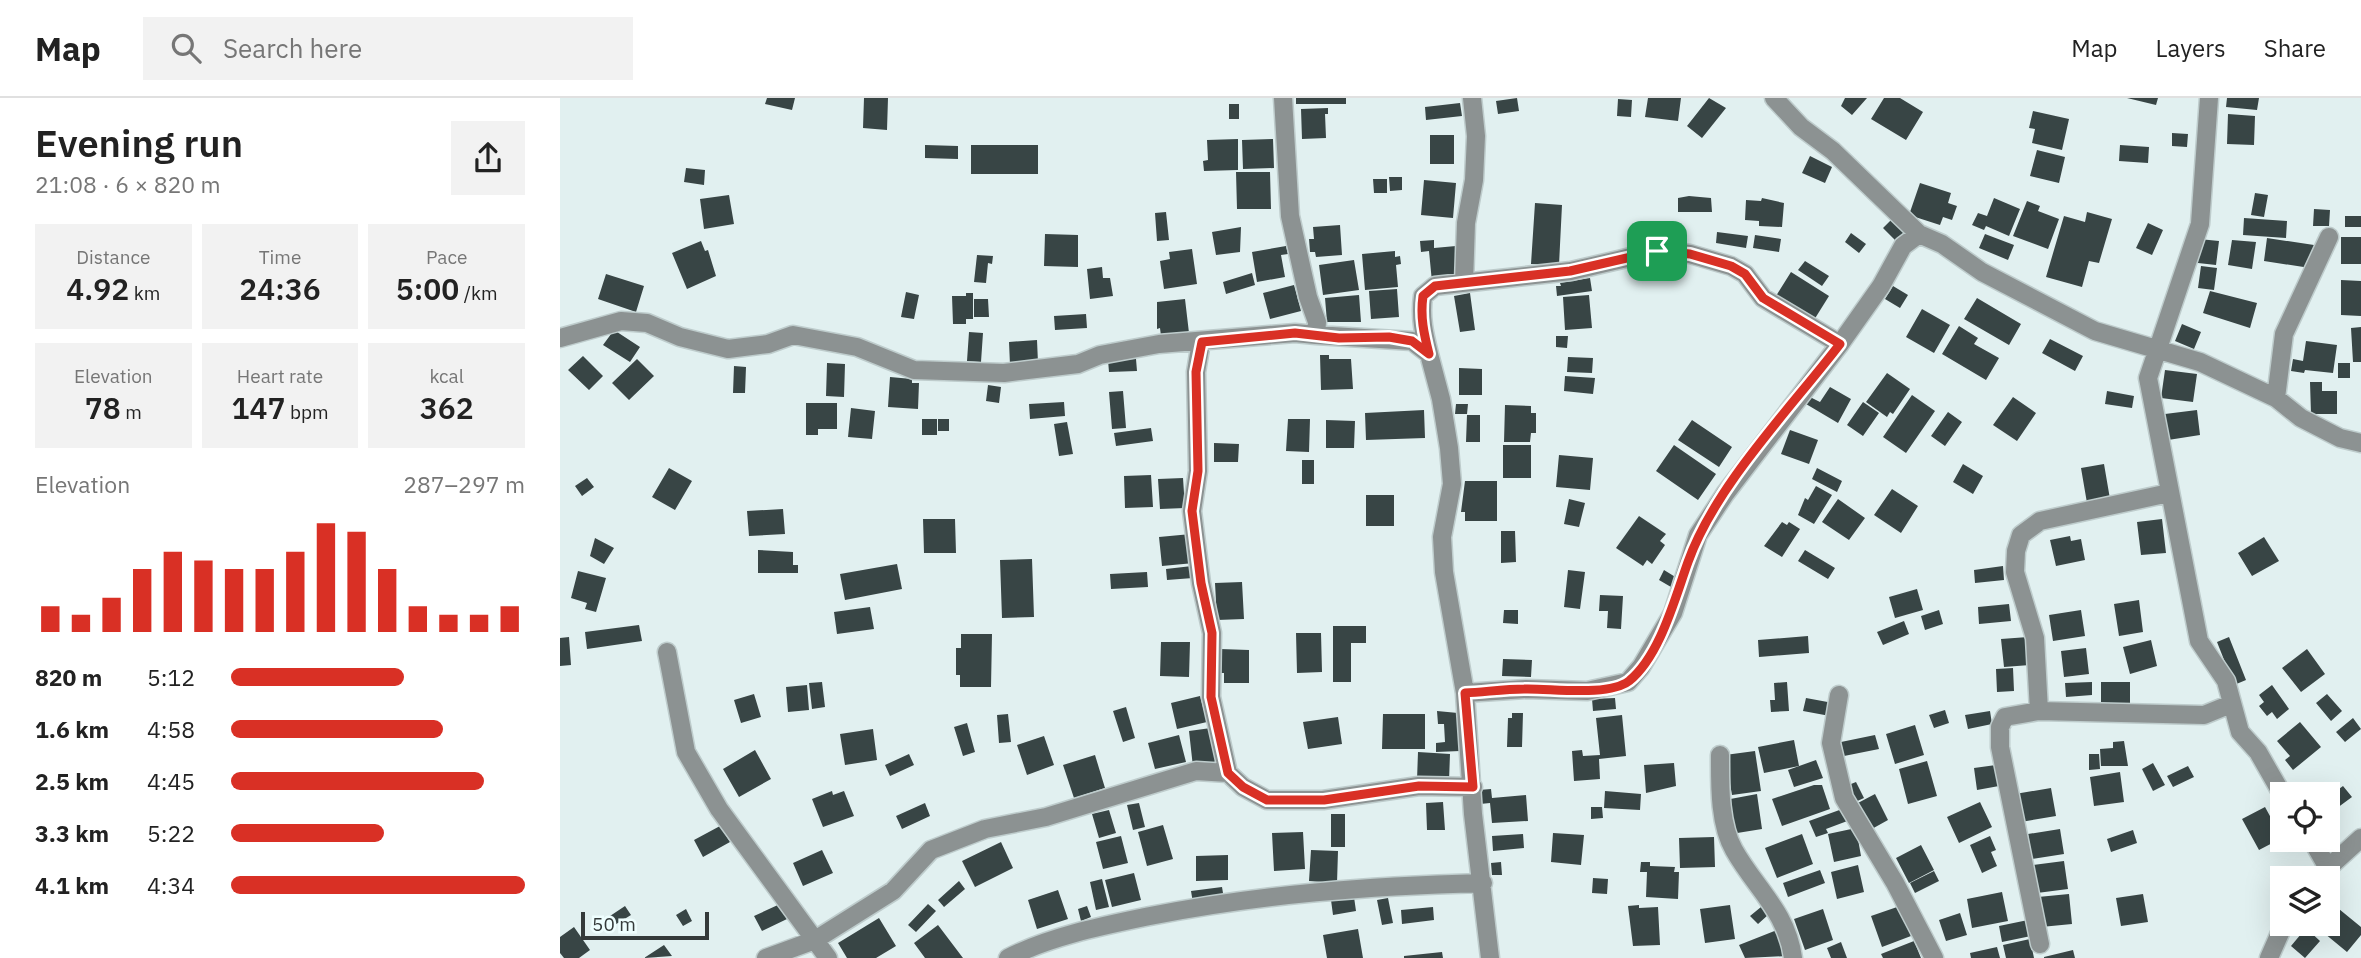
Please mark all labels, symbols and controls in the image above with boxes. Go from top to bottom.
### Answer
search box [143,17,633,80]
text: Map [35,27,101,70]
icon: search [167,29,205,67]
text: Search here [223,31,362,65]
text: Map [2071,32,2118,64]
text: Layers [2156,32,2226,64]
text: Share [2264,32,2326,64]
text: Evening run [35,118,243,167]
button: share [451,121,525,195]
text: 21:08 · 6 × 820 m [35,169,221,199]
pin [1627,221,1687,281]
icon: arrive [1638,232,1676,270]
text: Distance [76,245,150,269]
text: Time [259,245,301,269]
text: Pace [426,245,467,269]
text: 4.92 [66,269,129,308]
text: 24:36 [239,269,321,308]
text: 5:00 [396,269,459,308]
text: km [129,281,160,305]
text: /km [459,281,498,305]
text: Elevation [74,364,153,388]
text: Heart rate [237,364,323,388]
text: kcal [429,364,464,388]
text: 78 [85,388,121,427]
text: 147 [231,388,285,427]
text: 362 [420,388,474,427]
text: m [121,400,142,424]
text: bpm [285,400,329,424]
text: Elevation [35,469,130,499]
text: 287–297 m [403,469,525,499]
text: 820 m [35,662,102,692]
text: 5:12 [147,662,195,692]
text: 1.6 km [35,714,109,744]
text: 4:58 [147,714,195,744]
text: 2.5 km [35,766,109,796]
text: 4:45 [147,766,195,796]
map controls [2270,782,2340,936]
button: locate [2270,782,2340,852]
text: 3.3 km [35,818,109,848]
text: 5:22 [147,818,195,848]
button: layers [2270,866,2340,936]
text: 4.1 km [35,870,109,900]
text: 4:34 [147,870,195,900]
scale bar [581,909,709,941]
text: 50 m [592,912,636,936]

